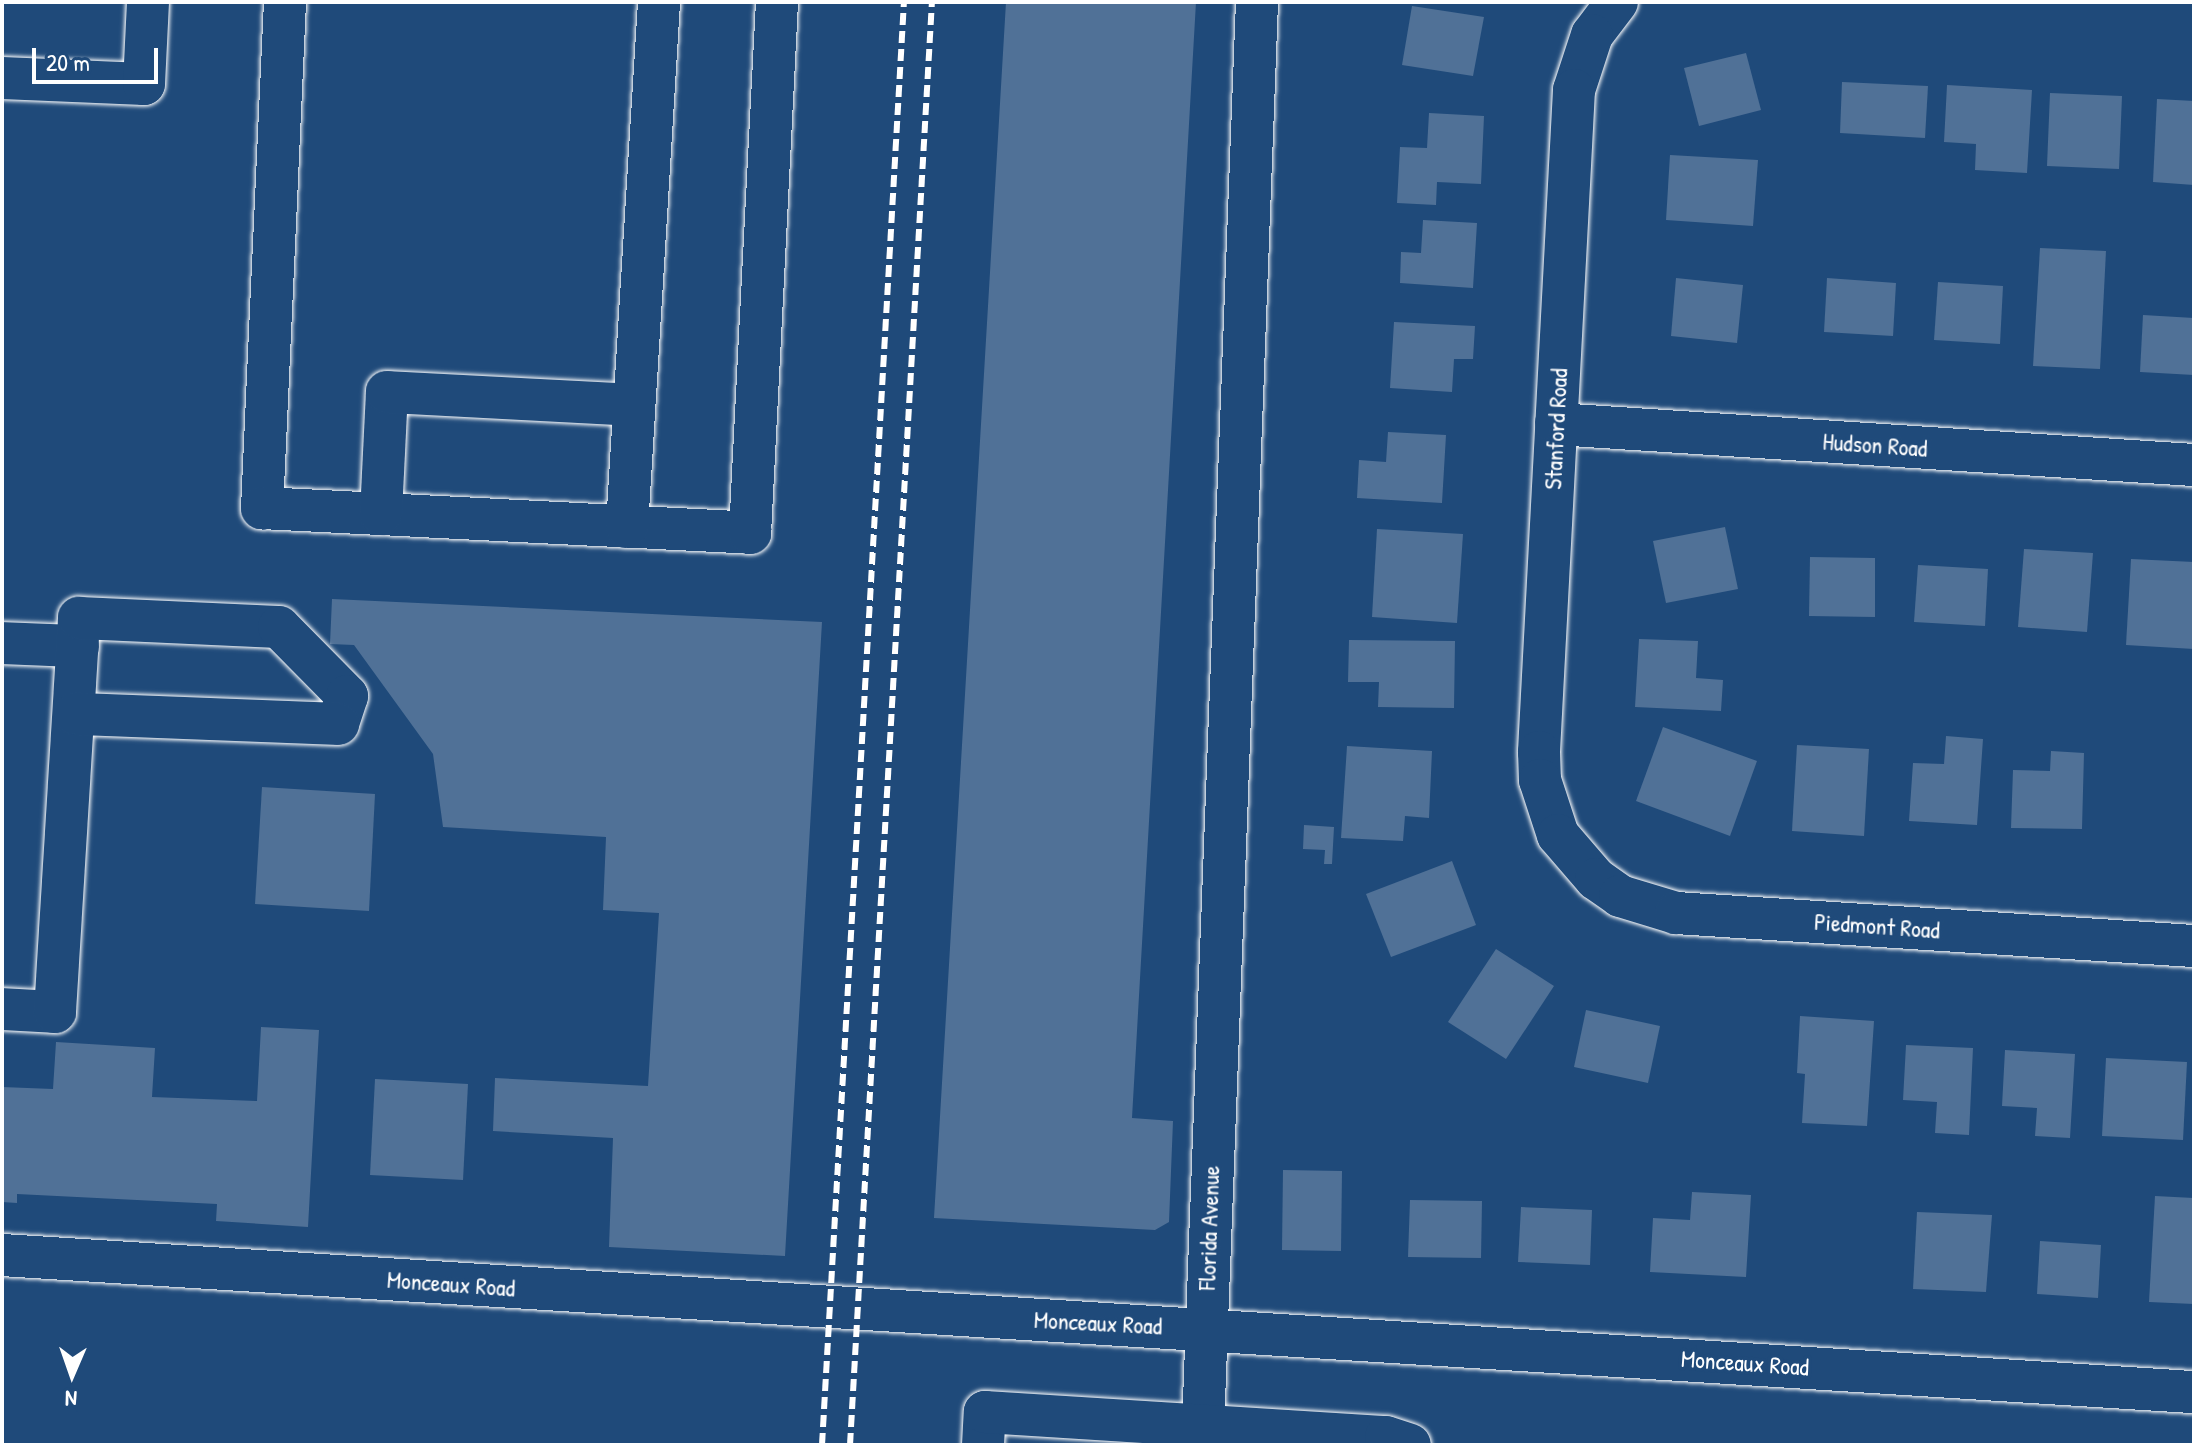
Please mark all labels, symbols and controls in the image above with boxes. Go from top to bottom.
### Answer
scale bar [36,32,162,82]
text: 20 m [46,46,90,78]
street label: Stanford Road [1538,368,1574,490]
street label: Hudson Road [1822,427,1928,463]
street label: Piedmont Road [1813,907,1941,945]
street label: Florida Avenue [1192,1165,1226,1291]
street label: Monceaux Road [386,1265,516,1303]
street label: Monceaux Road [1033,1305,1163,1341]
north arrow [32,1335,112,1415]
street label: Monceaux Road [1680,1344,1810,1382]
text: N [65,1384,78,1414]

